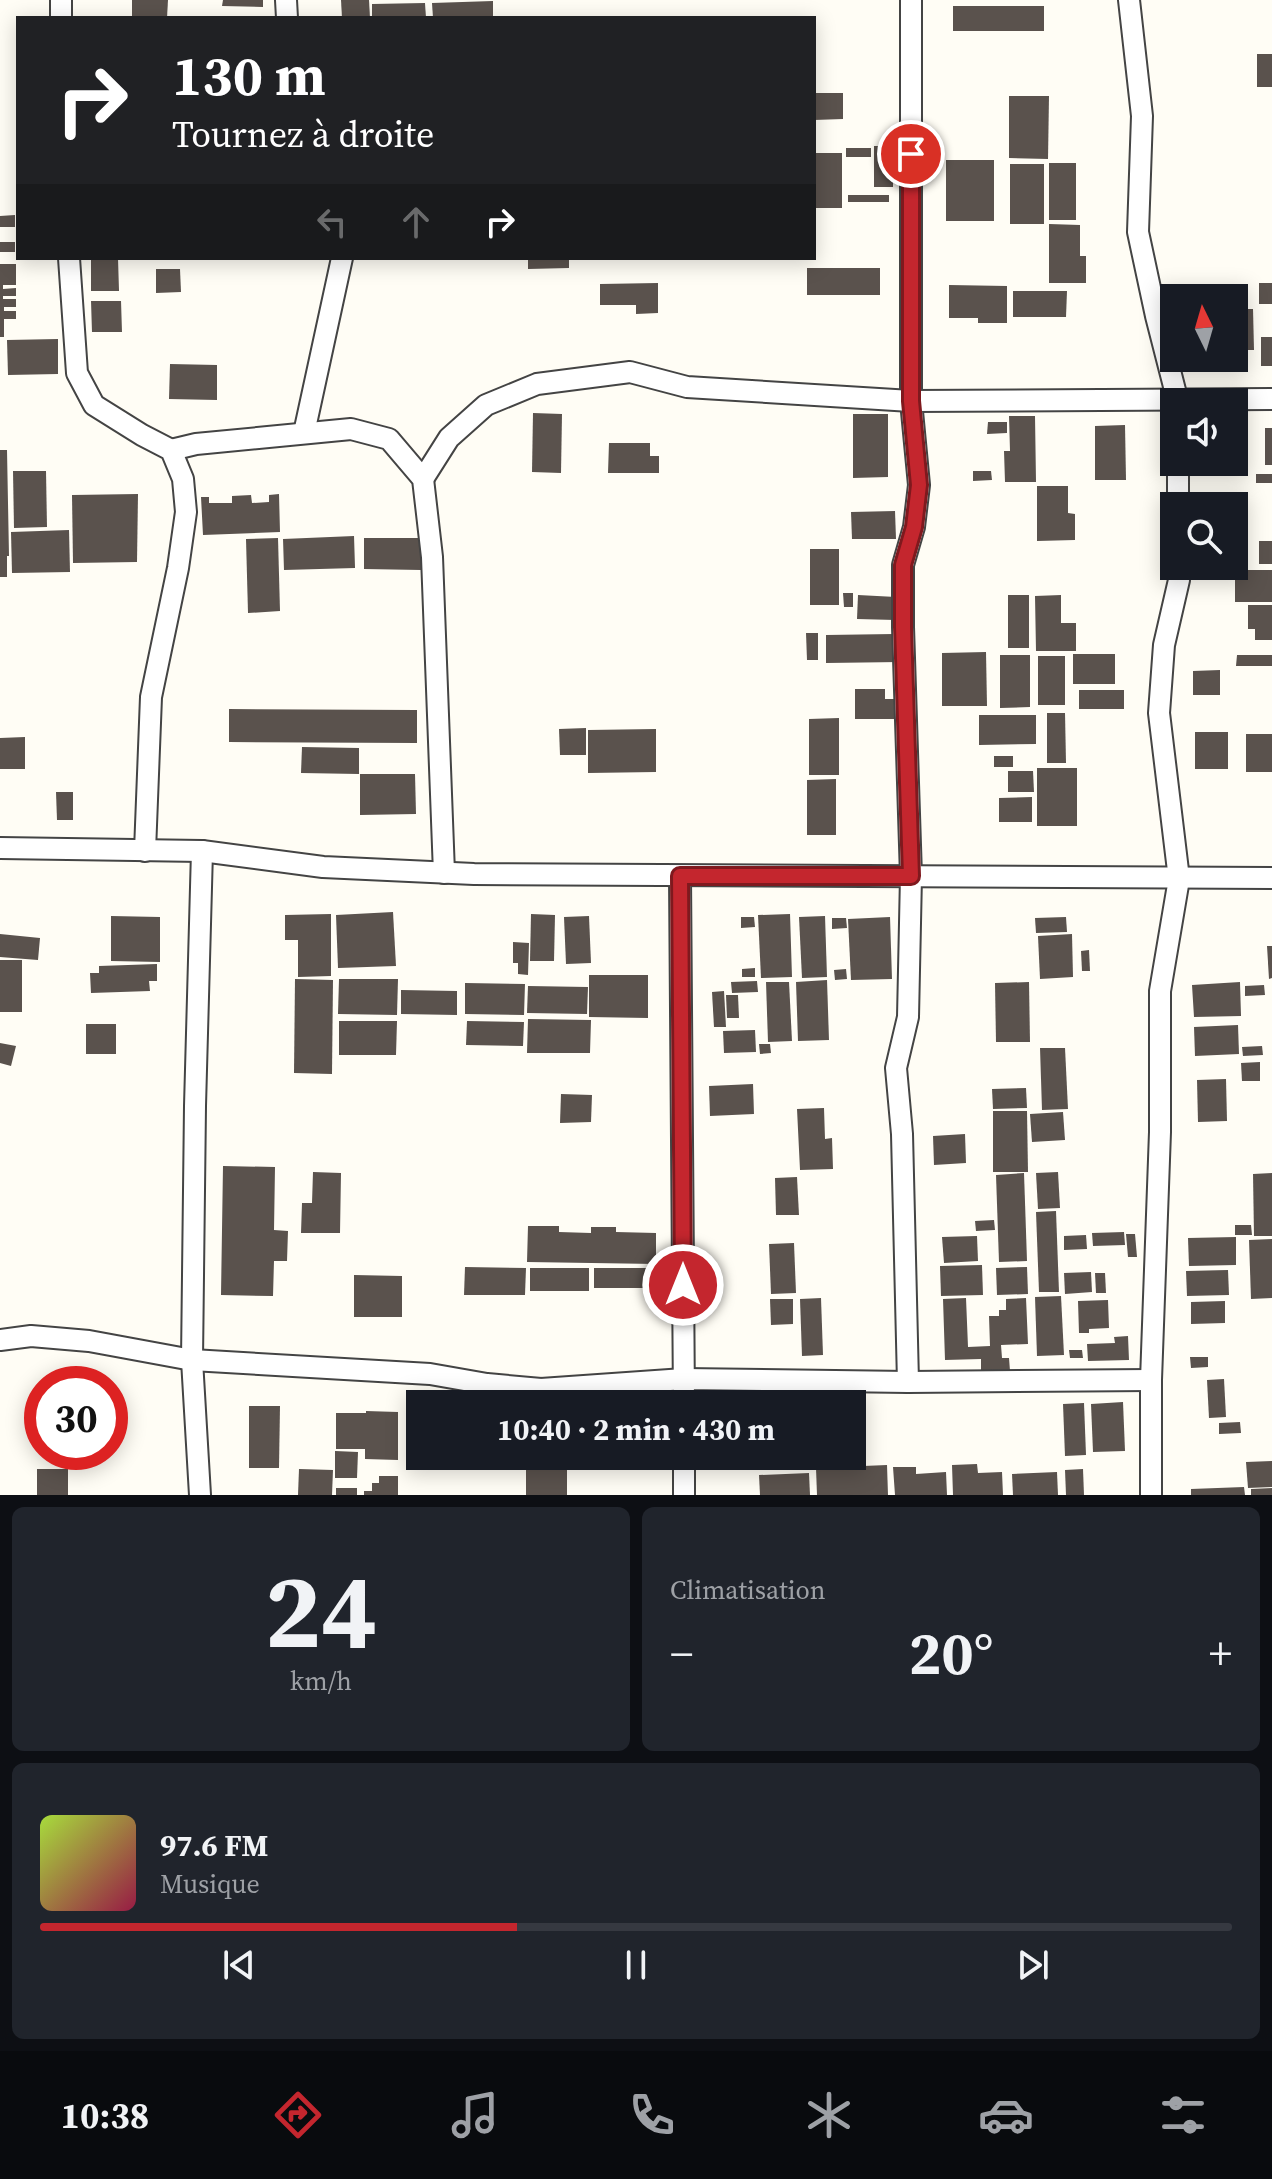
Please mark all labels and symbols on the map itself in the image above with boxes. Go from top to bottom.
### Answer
pin [877,120,945,188]
north arrow [1160,284,1248,372]
position arrow [641,1243,725,1327]
speed limit sign: 30 [24,1366,128,1470]

